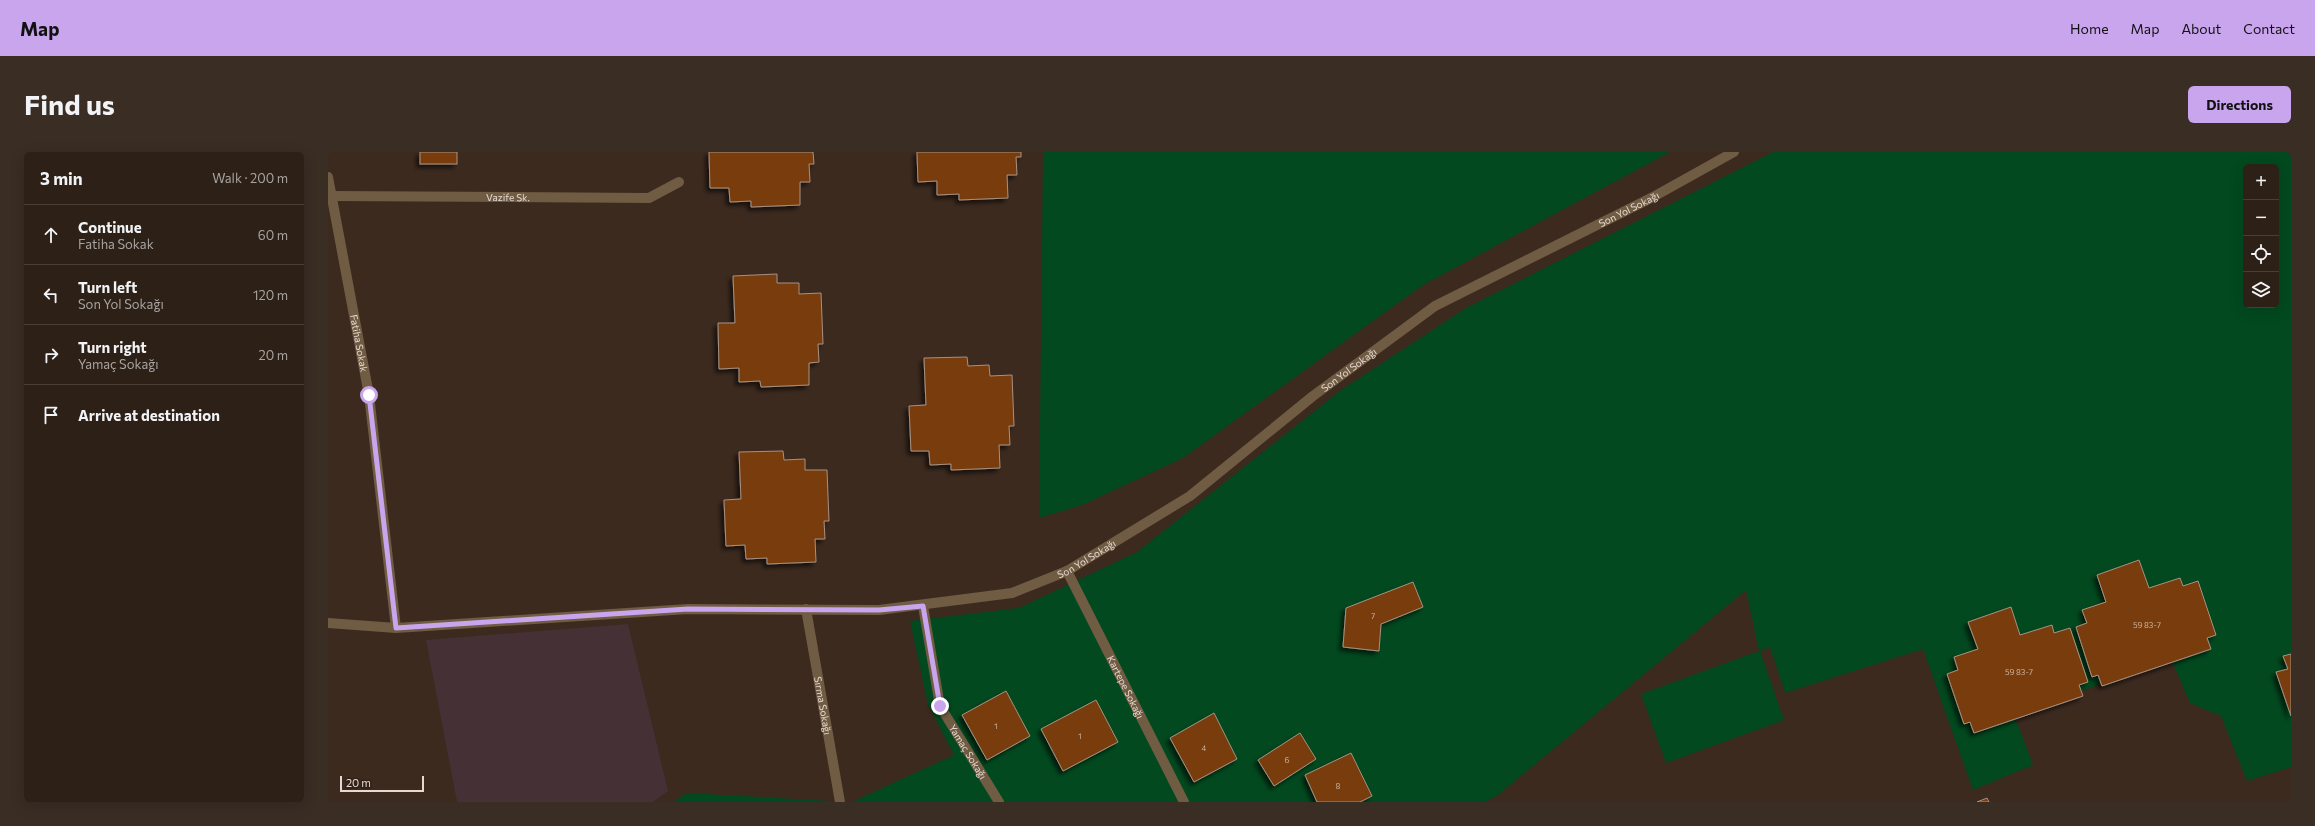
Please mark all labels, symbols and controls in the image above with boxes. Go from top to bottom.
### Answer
text: Map [20,17,59,40]
text: Home [2070,20,2109,37]
text: Map [2131,20,2159,37]
text: About [2181,20,2221,37]
text: Contact [2243,20,2295,37]
button: Directions [2188,86,2291,123]
text: Find us [24,87,115,121]
map controls [2243,164,2279,308]
button: + [2243,164,2279,200]
text: 3 min [40,168,83,189]
text: Walk · 200 m [212,170,288,186]
street label: Son Yol Sokağı [1597,189,1661,229]
street label: Vazife Sk. [486,191,530,203]
button: − [2243,200,2279,236]
text: Continue [78,218,142,236]
icon: ahead [40,224,62,246]
text: 60 m [258,227,288,243]
text: Fatiha Sokak [78,236,154,252]
button: locate [2243,236,2279,272]
button: layers [2243,272,2279,308]
text: Turn left [78,278,137,296]
icon: left [40,284,62,306]
text: 120 m [253,287,288,303]
text: Son Yol Sokağı [78,296,164,312]
street label: Fatiha Sokak [348,313,371,373]
text: Turn right [78,338,147,356]
icon: right [40,344,62,366]
street label: Son Yol Sokağı [1318,345,1379,394]
text: 20 m [259,347,288,363]
text: Yamaç Sokağı [78,356,159,372]
route start [360,386,378,404]
icon: arrive [40,404,62,426]
text: Arrive at destination [78,406,220,424]
street label: Son Yol Sokağı [1055,537,1118,580]
house number: 7 [1371,611,1375,621]
house number: 59 83-7 [2133,620,2161,630]
street label: Kartepe Sokağı [1105,654,1147,720]
house number: 59 83-7 [2005,667,2033,677]
street label: Sırma Sokağı [812,675,834,736]
route end [931,697,949,715]
house number: 1 [994,721,998,731]
street label: Yamaç Sokağı [947,722,989,781]
house number: 1 [1078,731,1082,741]
house number: 4 [1202,743,1207,753]
house number: 6 [1285,755,1290,765]
scale bar [340,774,424,793]
text: 20 m [346,776,371,789]
house number: 8 [1336,781,1341,791]

